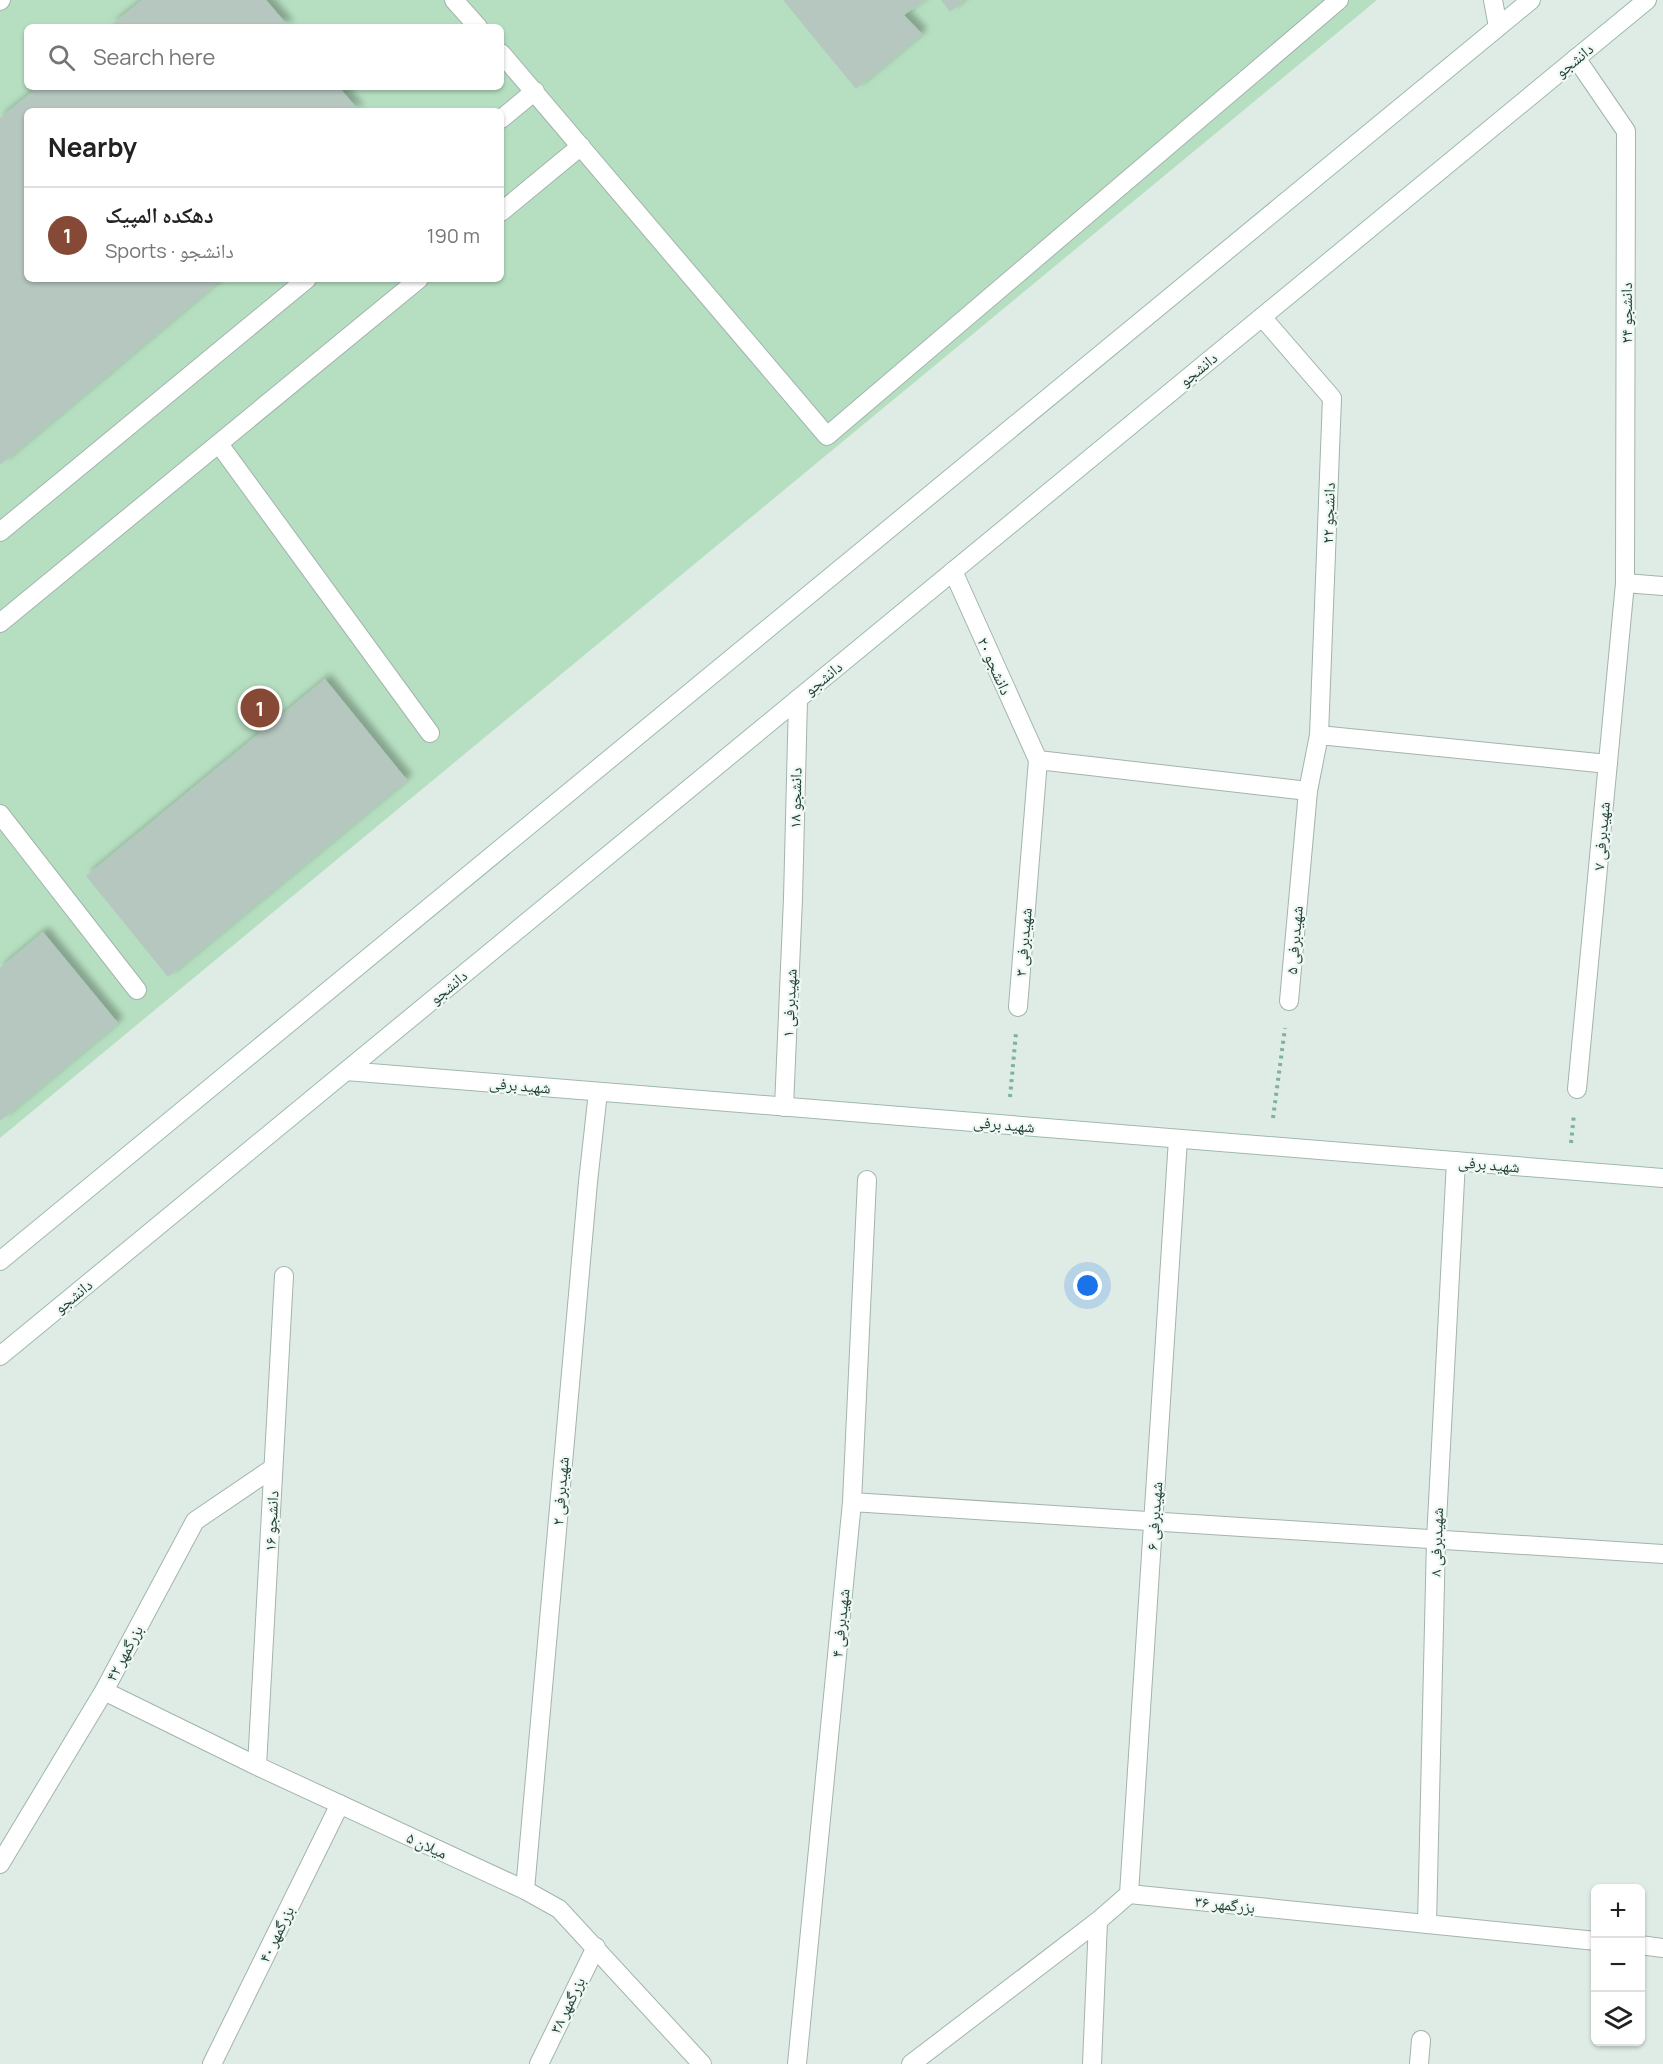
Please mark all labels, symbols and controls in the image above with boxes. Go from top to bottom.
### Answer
search box [24,24,504,90]
street label: دانشجو [1550,38,1598,82]
icon: search [45,41,78,74]
text: Search here [93,42,215,72]
text: Nearby [48,129,137,165]
text: دهکده المپیک [105,200,213,230]
text: 1 [63,222,72,249]
text: 190 m [427,222,480,249]
text: Sports · دانشجو [105,237,234,264]
street label: دانشجو ۲۴ [1615,282,1637,344]
street label: دانشجو [1174,347,1222,391]
street label: دانشجو ۲۲ [1316,482,1340,544]
street label: دانشجو ۲۰ [973,634,1017,698]
street label: دانشجو [799,656,847,700]
pin: 1 [240,686,280,730]
street label: دانشجو ۱۸ [783,767,807,829]
street label: شهیدبرفی ۷ [1587,801,1615,871]
street label: شهیدبرفی ۵ [1280,905,1308,975]
street label: شهیدبرفی ۳ [1009,907,1037,977]
street label: دانشجو [424,965,472,1009]
street label: شهیدبرفی ۱ [776,968,802,1038]
street label: شهید برفی [488,1071,552,1099]
street label: شهید برفی [972,1110,1036,1138]
street label: شهید برفی [1457,1150,1521,1178]
your location [1073,1271,1102,1300]
street label: دانشجو [49,1274,97,1318]
street label: شهیدبرفی ۲ [546,1456,574,1526]
street label: شهیدبرفی ۶ [1141,1481,1167,1551]
street label: دانشجو ۱۶ [258,1490,284,1552]
street label: شهیدبرفی ۸ [1424,1507,1448,1577]
street label: شهیدبرفی ۴ [825,1588,855,1658]
street label: بزرگمهر ۴۲ [100,1621,148,1685]
street label: میلان ۵ [403,1826,451,1864]
map controls [1591,1884,1645,2046]
button: + [1591,1884,1645,1938]
street label: بزرگمهر ۳۶ [1194,1890,1256,1918]
street label: بزرگمهر ۴۰ [253,1902,299,1966]
button: − [1591,1938,1645,1992]
street label: بزرگمهر ۳۸ [544,1973,590,2037]
button: layers [1591,1992,1645,2046]

